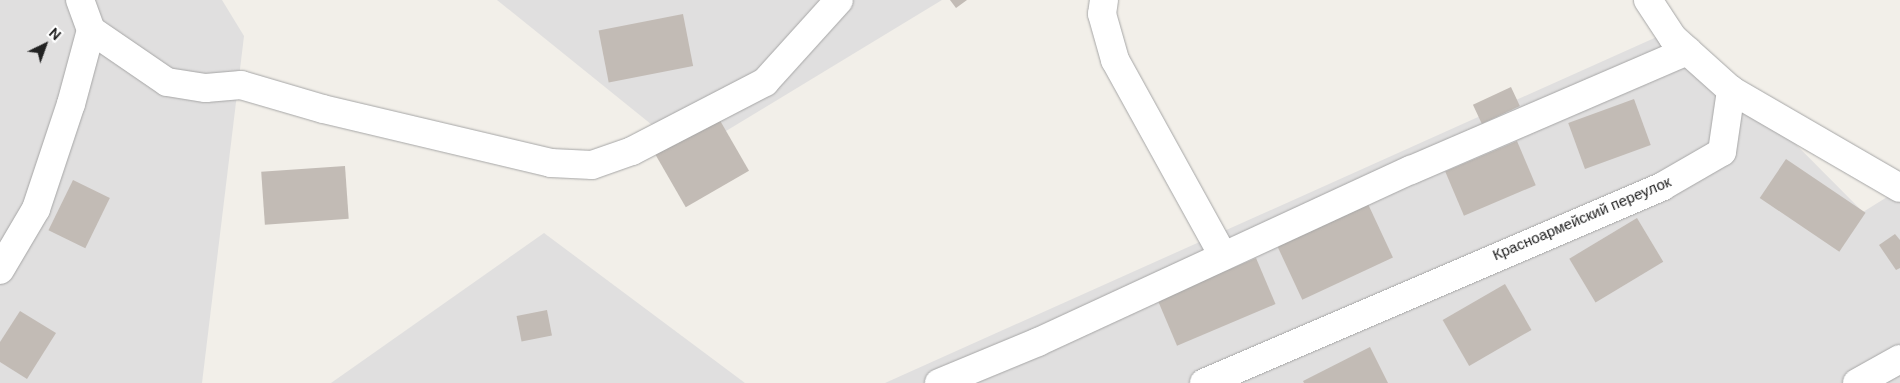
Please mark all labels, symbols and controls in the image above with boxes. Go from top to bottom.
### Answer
north arrow [20,20,70,70]
text: N [45,24,65,44]
street label: Красноармейский переулок [1490,173,1674,265]

